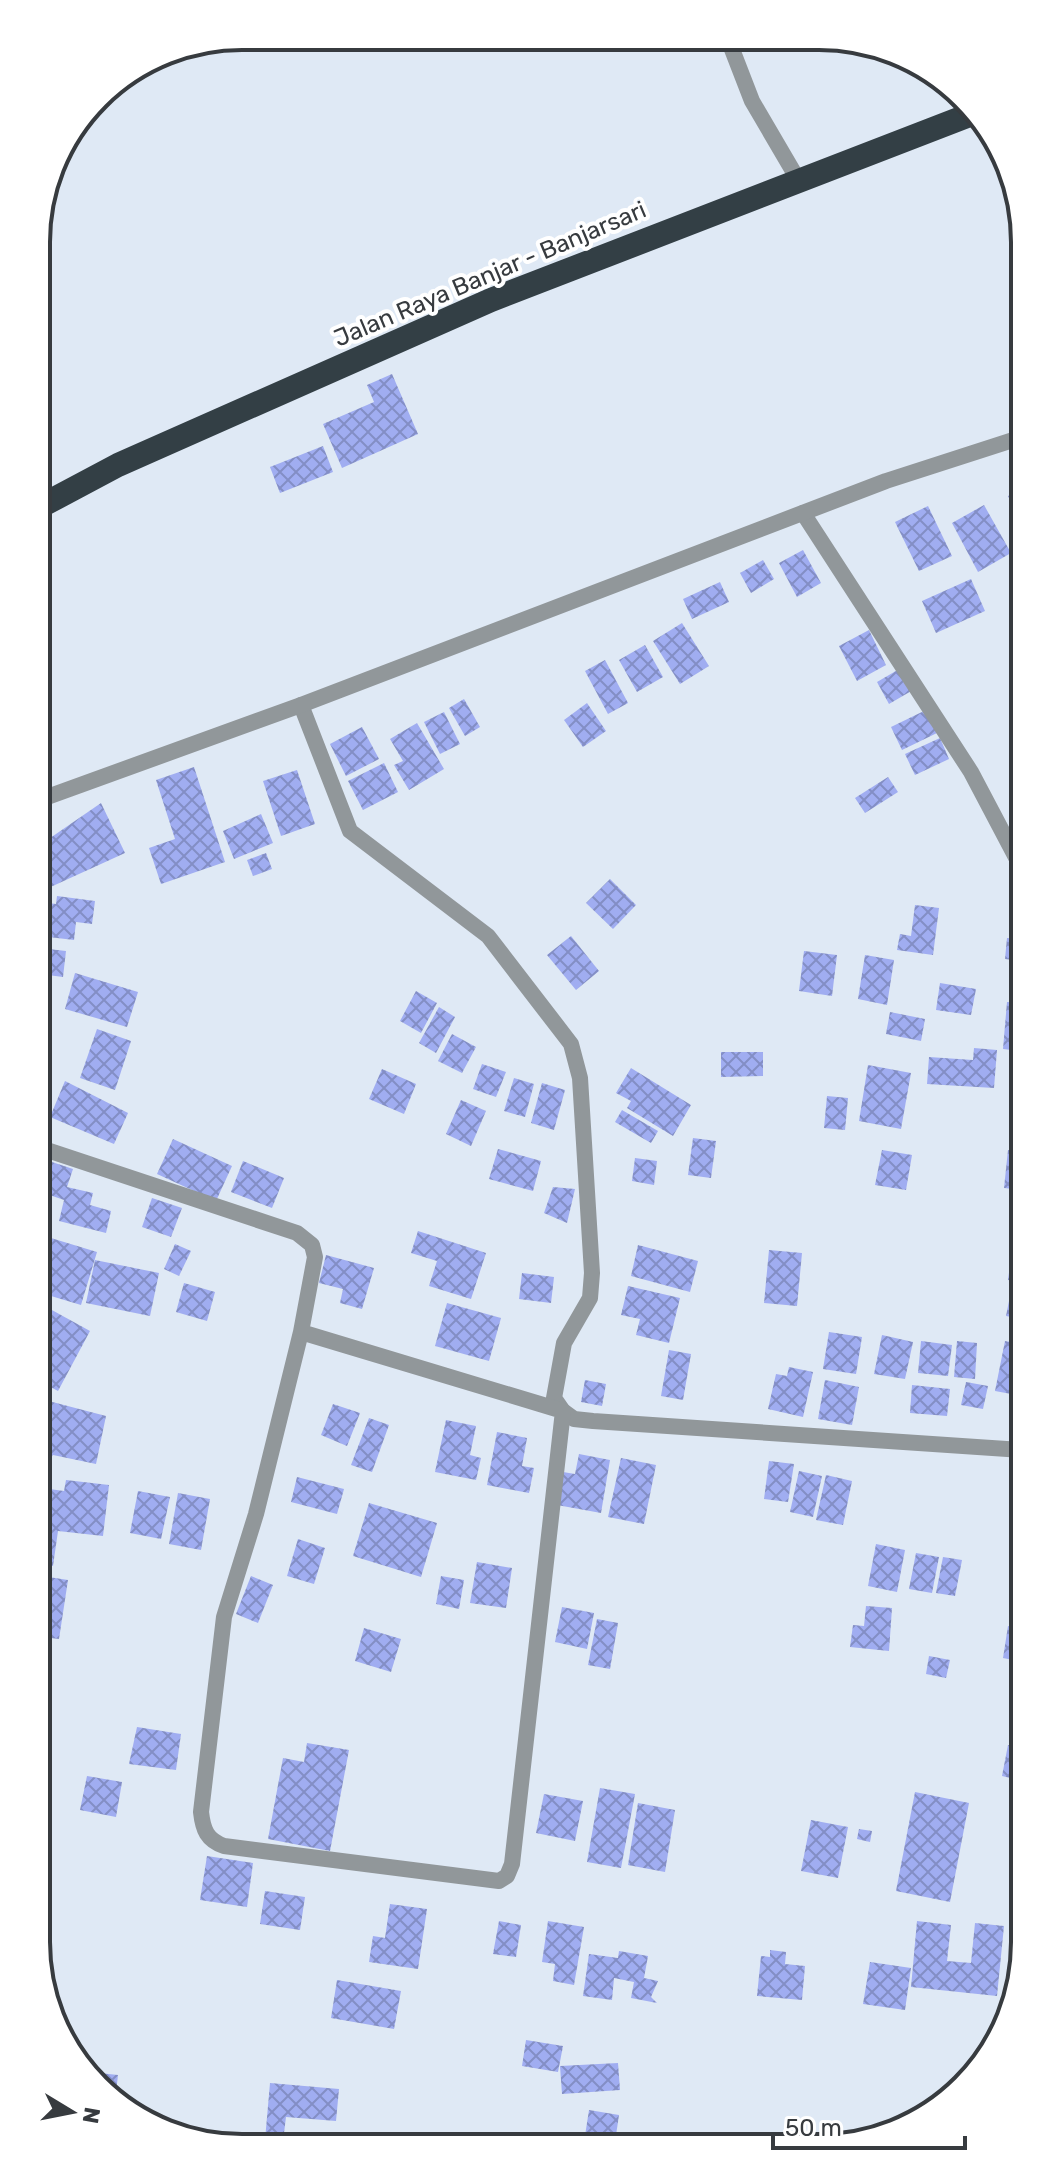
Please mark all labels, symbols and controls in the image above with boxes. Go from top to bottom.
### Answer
street label: Jalan Raya Banjar - Banjarsari [330,195,650,353]
north arrow [32,2072,112,2152]
scale bar [773,2100,965,2150]
text: N [77,2105,106,2126]
text: 50 m [785,2114,842,2142]

